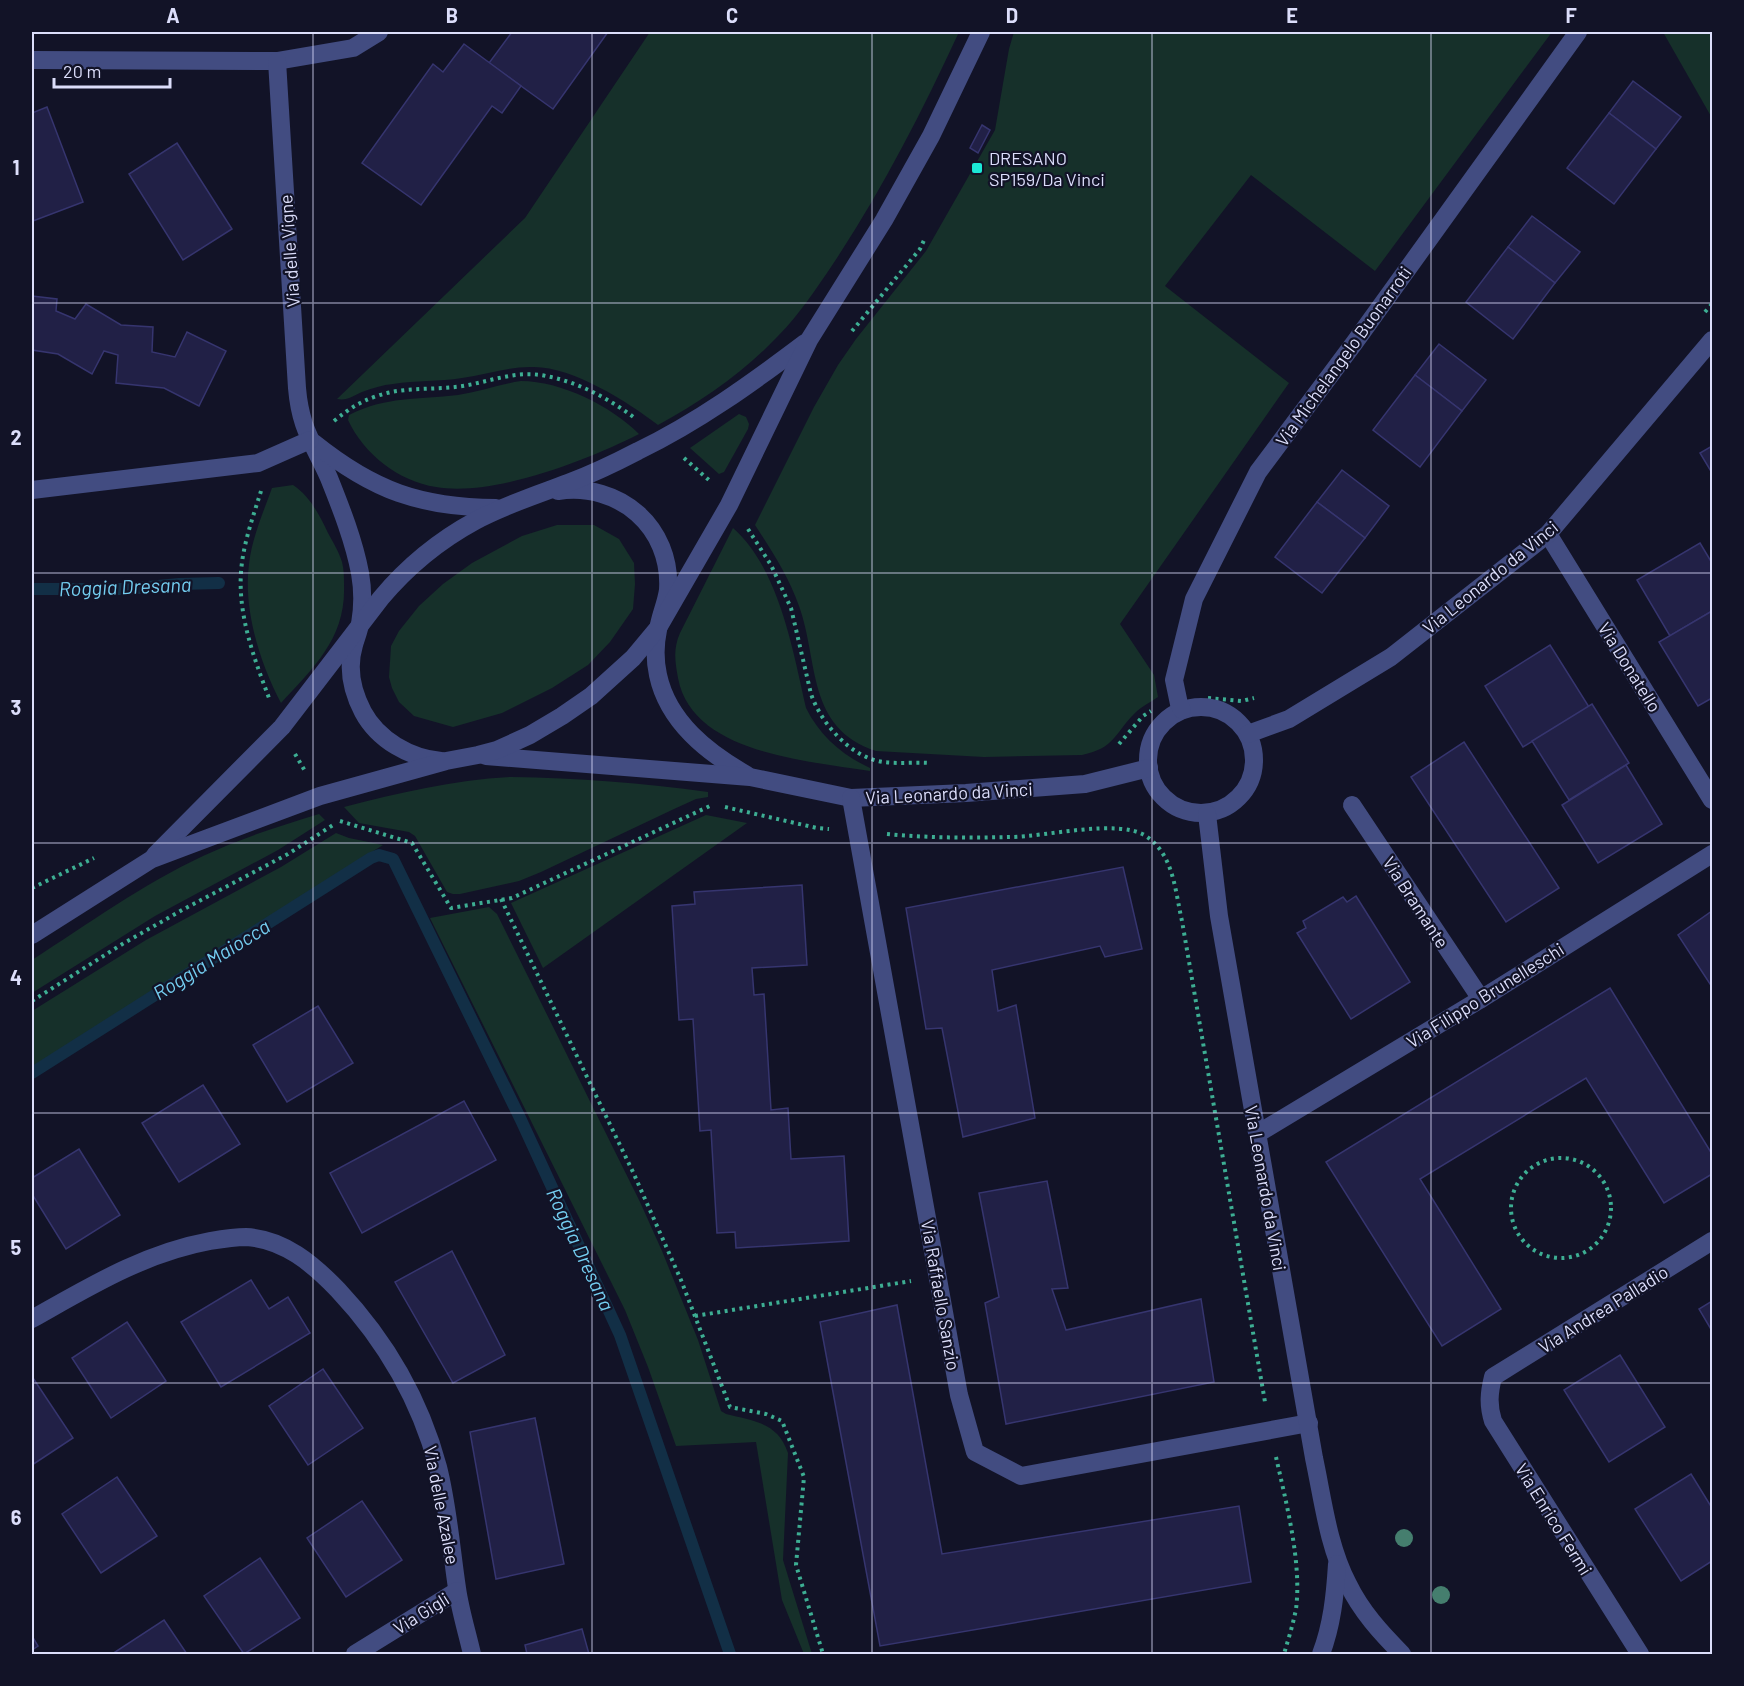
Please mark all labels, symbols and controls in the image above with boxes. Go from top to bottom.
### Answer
text: A [166,3,180,27]
text: B [446,3,458,27]
text: C [726,3,738,27]
text: D [1006,3,1018,27]
text: E [1286,3,1298,27]
text: F [1565,3,1577,27]
scale bar [54,51,170,89]
text: 20 m [63,60,101,82]
place label: DRESANO SP159/Da Vinci [989,147,1105,190]
text: 1 [12,155,20,179]
marker: DRESANO SP159/Da Vinci [970,161,984,175]
street label: Via delle Vigne [274,194,304,308]
street label: Via Michelangelo Buonarroti [1270,262,1416,450]
text: 2 [10,425,22,449]
street label: Via Leonardo da Vinci [1418,516,1562,638]
water label: Roggia Dresana [58,572,192,600]
street label: Via Donatello [1594,618,1666,716]
text: 3 [11,695,21,719]
street label: Via Leonardo da Vinci [865,778,1033,808]
street label: Via Bramante [1378,852,1454,952]
water label: Roggia Maiocca [148,914,274,1004]
street label: Via Filippo Brunelleschi [1402,938,1568,1052]
text: 4 [10,965,22,989]
street label: Via Leonardo da Vinci [1241,1104,1291,1272]
water label: Roggia Dresana [542,1184,620,1314]
street label: Via Raffaello Sanzio [917,1218,965,1372]
text: 5 [11,1235,22,1259]
street label: Via Andrea Palladio [1534,1260,1672,1358]
street label: Via delle Azalee [420,1444,464,1566]
street label: Via Enrico Fermi [1511,1459,1597,1579]
text: 6 [11,1505,22,1529]
street label: Via Gigli [389,1587,453,1639]

